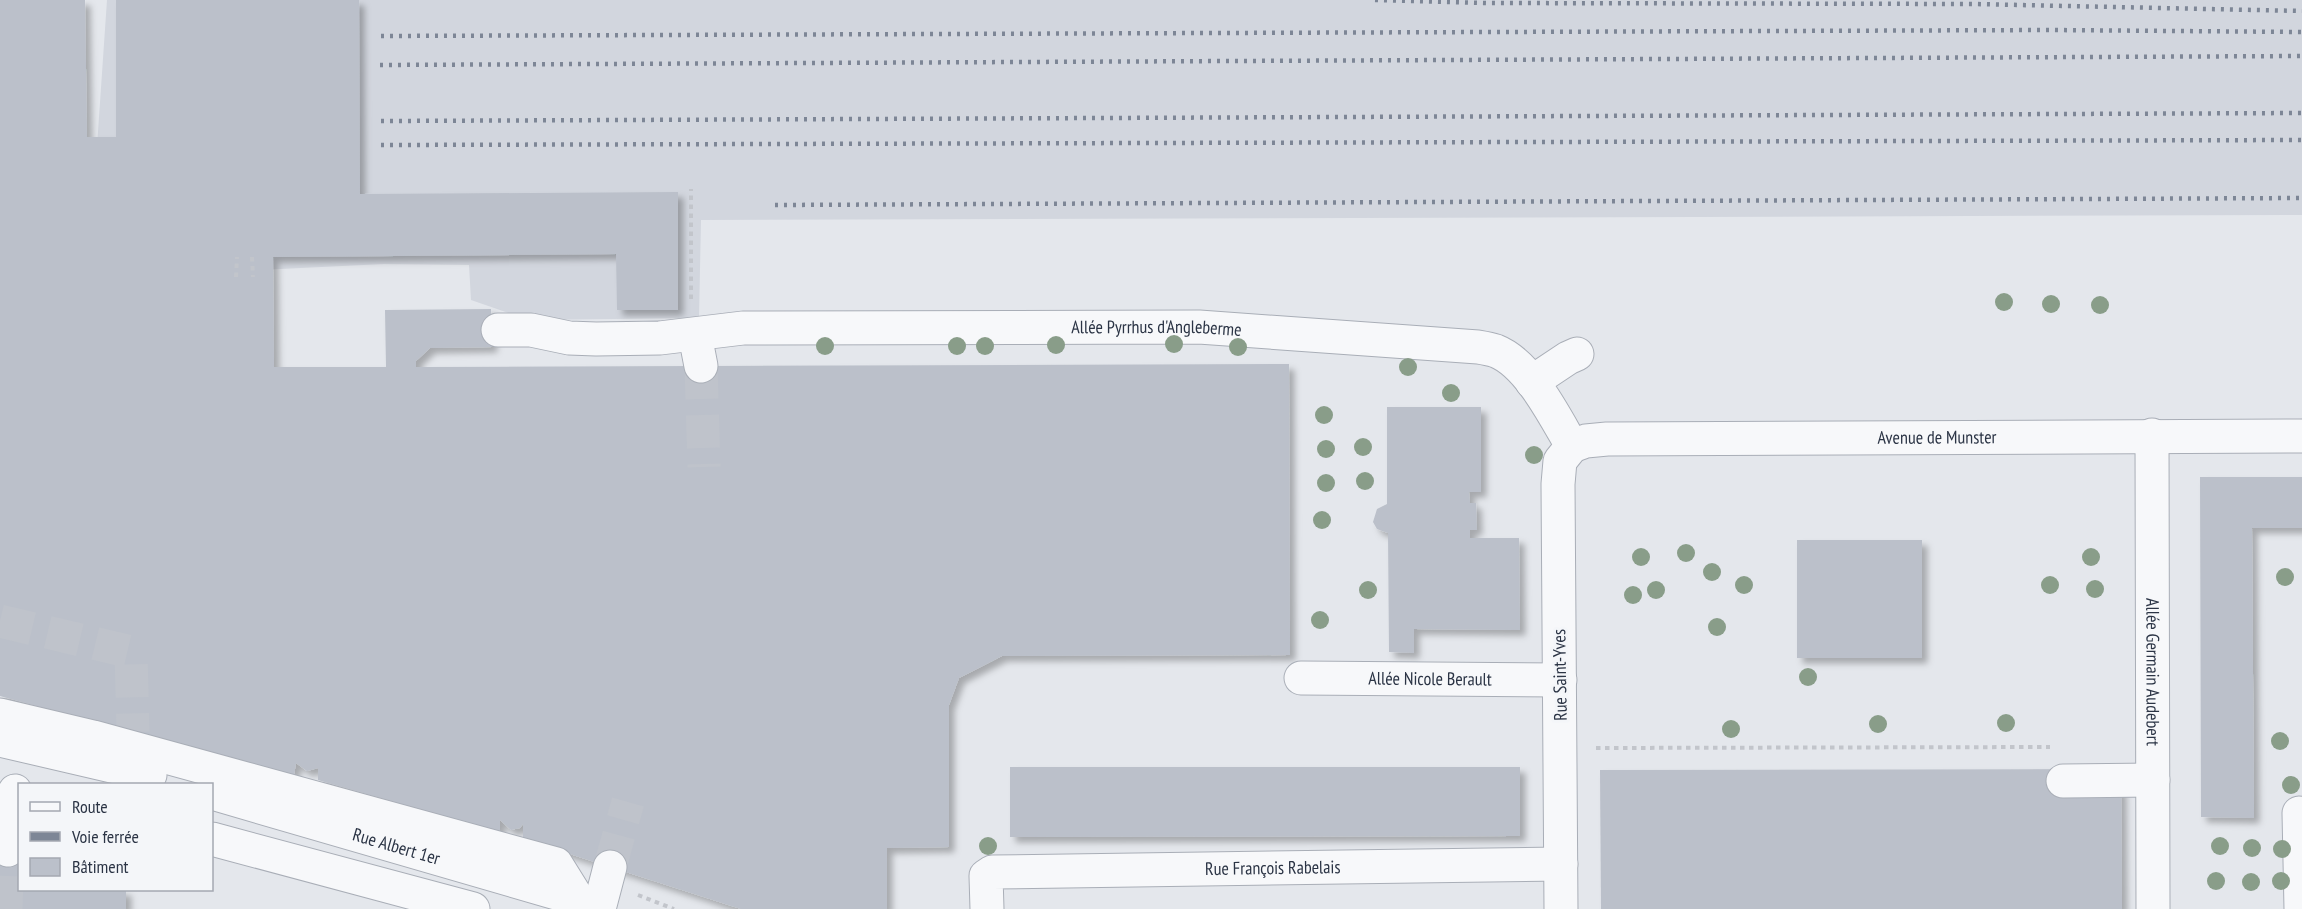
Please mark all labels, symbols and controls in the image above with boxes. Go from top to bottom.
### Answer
street label: Allée Pyrrhus d'Angleberme [1071,315,1242,341]
street label: Avenue de Munster [1878,425,1997,449]
street label: Allée Germain Audebert [2141,598,2165,746]
street label: Rue Saint-Yves [1547,629,1572,721]
street label: Allée Nicole Berault [1368,667,1492,690]
legend [18,783,213,891]
text: Route [72,795,108,818]
street label: Rue Albert 1er [350,823,443,870]
text: Voie ferrée [71,825,139,848]
text: Bâtiment [72,855,129,878]
street label: Rue François Rabelais [1205,855,1341,880]

